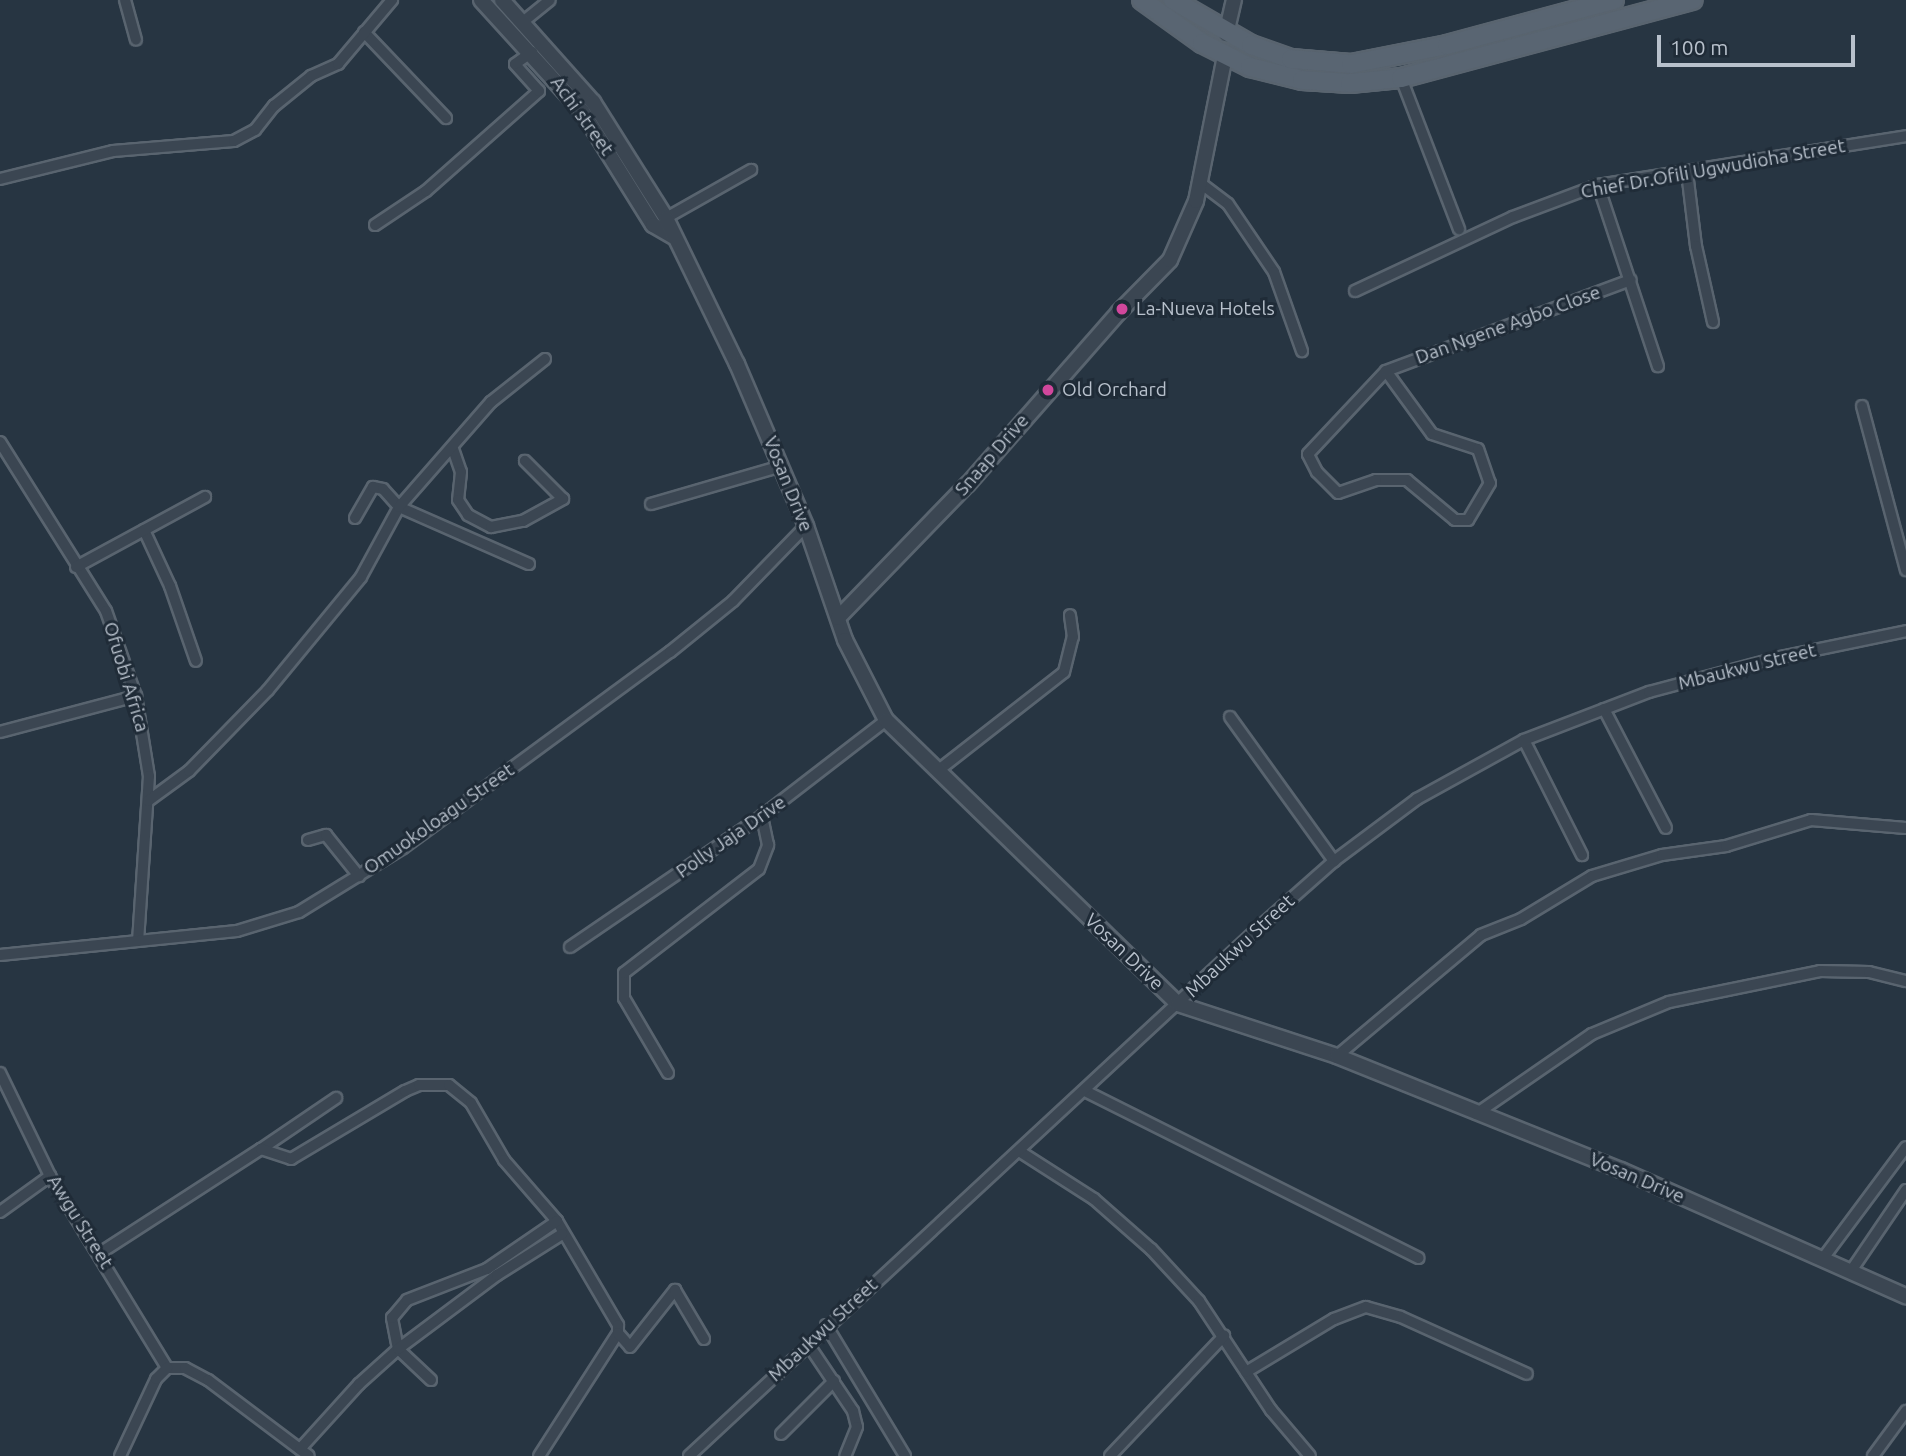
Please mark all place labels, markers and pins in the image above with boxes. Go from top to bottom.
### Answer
place label: La-Nueva Hotels [1136,298,1275,320]
marker: La-Nueva Hotels [1114,301,1130,317]
place label: Old Orchard [1062,379,1167,401]
marker: Old Orchard [1040,382,1056,398]

